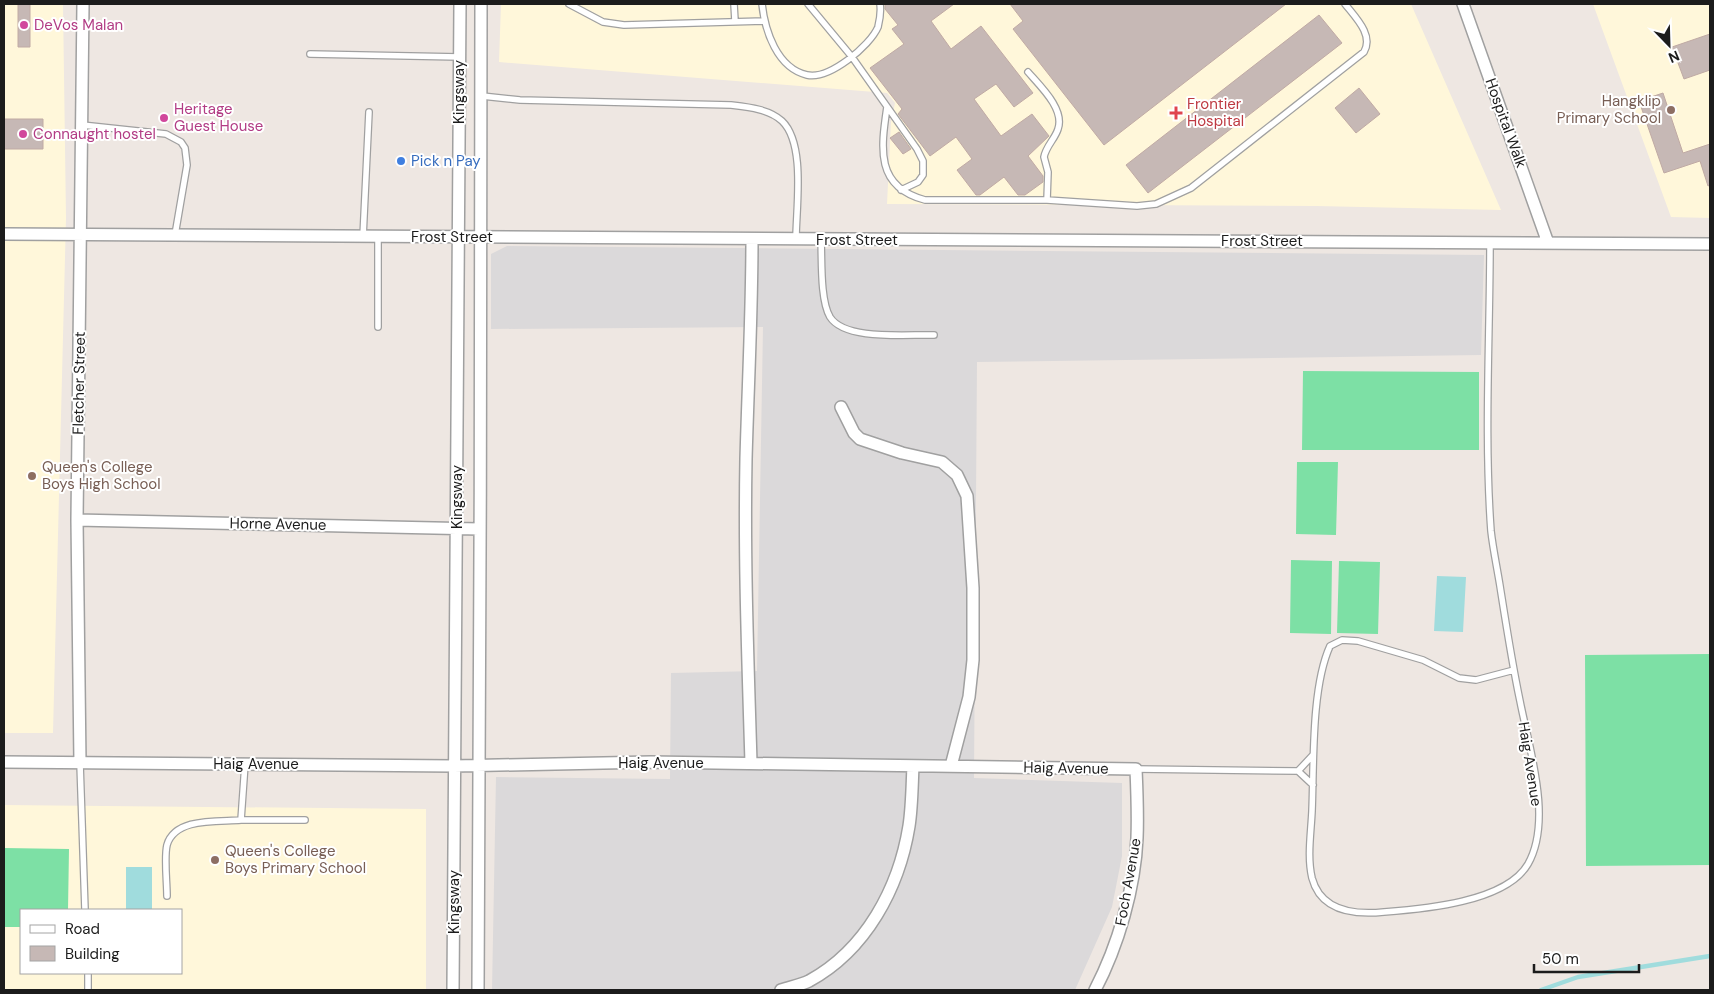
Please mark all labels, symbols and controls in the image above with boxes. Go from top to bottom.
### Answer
place label: DeVos Malan [34,15,123,35]
marker: DeVos Malan [18,19,30,31]
north arrow [1644,20,1694,70]
text: N [1666,47,1682,67]
street label: Kingsway [449,59,469,124]
street label: Hospital Walk [1481,75,1532,171]
place label: Hangklip Primary School [1557,91,1661,128]
place label: Frontier Hospital [1187,94,1244,131]
place label: Heritage Guest House [174,99,263,136]
marker: Hangklip Primary School [1665,104,1677,116]
marker: Frontier Hospital [1169,106,1183,120]
marker: Heritage Guest House [158,112,170,124]
place label: Connaught hostel [33,124,156,144]
marker: Connaught hostel [17,128,29,140]
place label: Pick n Pay [411,151,481,171]
marker: Pick n Pay [395,155,407,167]
street label: Frost Street [411,227,493,247]
street label: Frost Street [816,230,898,250]
street label: Frost Street [1221,231,1303,251]
street label: Fletcher Street [68,331,90,435]
place label: Queen's College Boys High School [42,457,161,494]
street label: Kingsway [447,464,467,529]
marker: Queen's College Boys High School [26,470,38,482]
street label: Horne Avenue [229,513,327,535]
street label: Haig Avenue [1513,720,1547,808]
street label: Haig Avenue [618,753,704,773]
street label: Haig Avenue [213,754,299,774]
street label: Haig Avenue [1023,757,1109,779]
street label: Foch Avenue [1110,837,1146,927]
place label: Queen's College Boys Primary School [225,841,366,878]
marker: Queen's College Boys Primary School [209,854,221,866]
street label: Kingsway [444,869,464,934]
legend [20,909,182,974]
text: Road [65,919,100,939]
scale bar [1534,942,1639,974]
text: Building [65,944,120,964]
text: 50 m [1542,949,1579,969]

